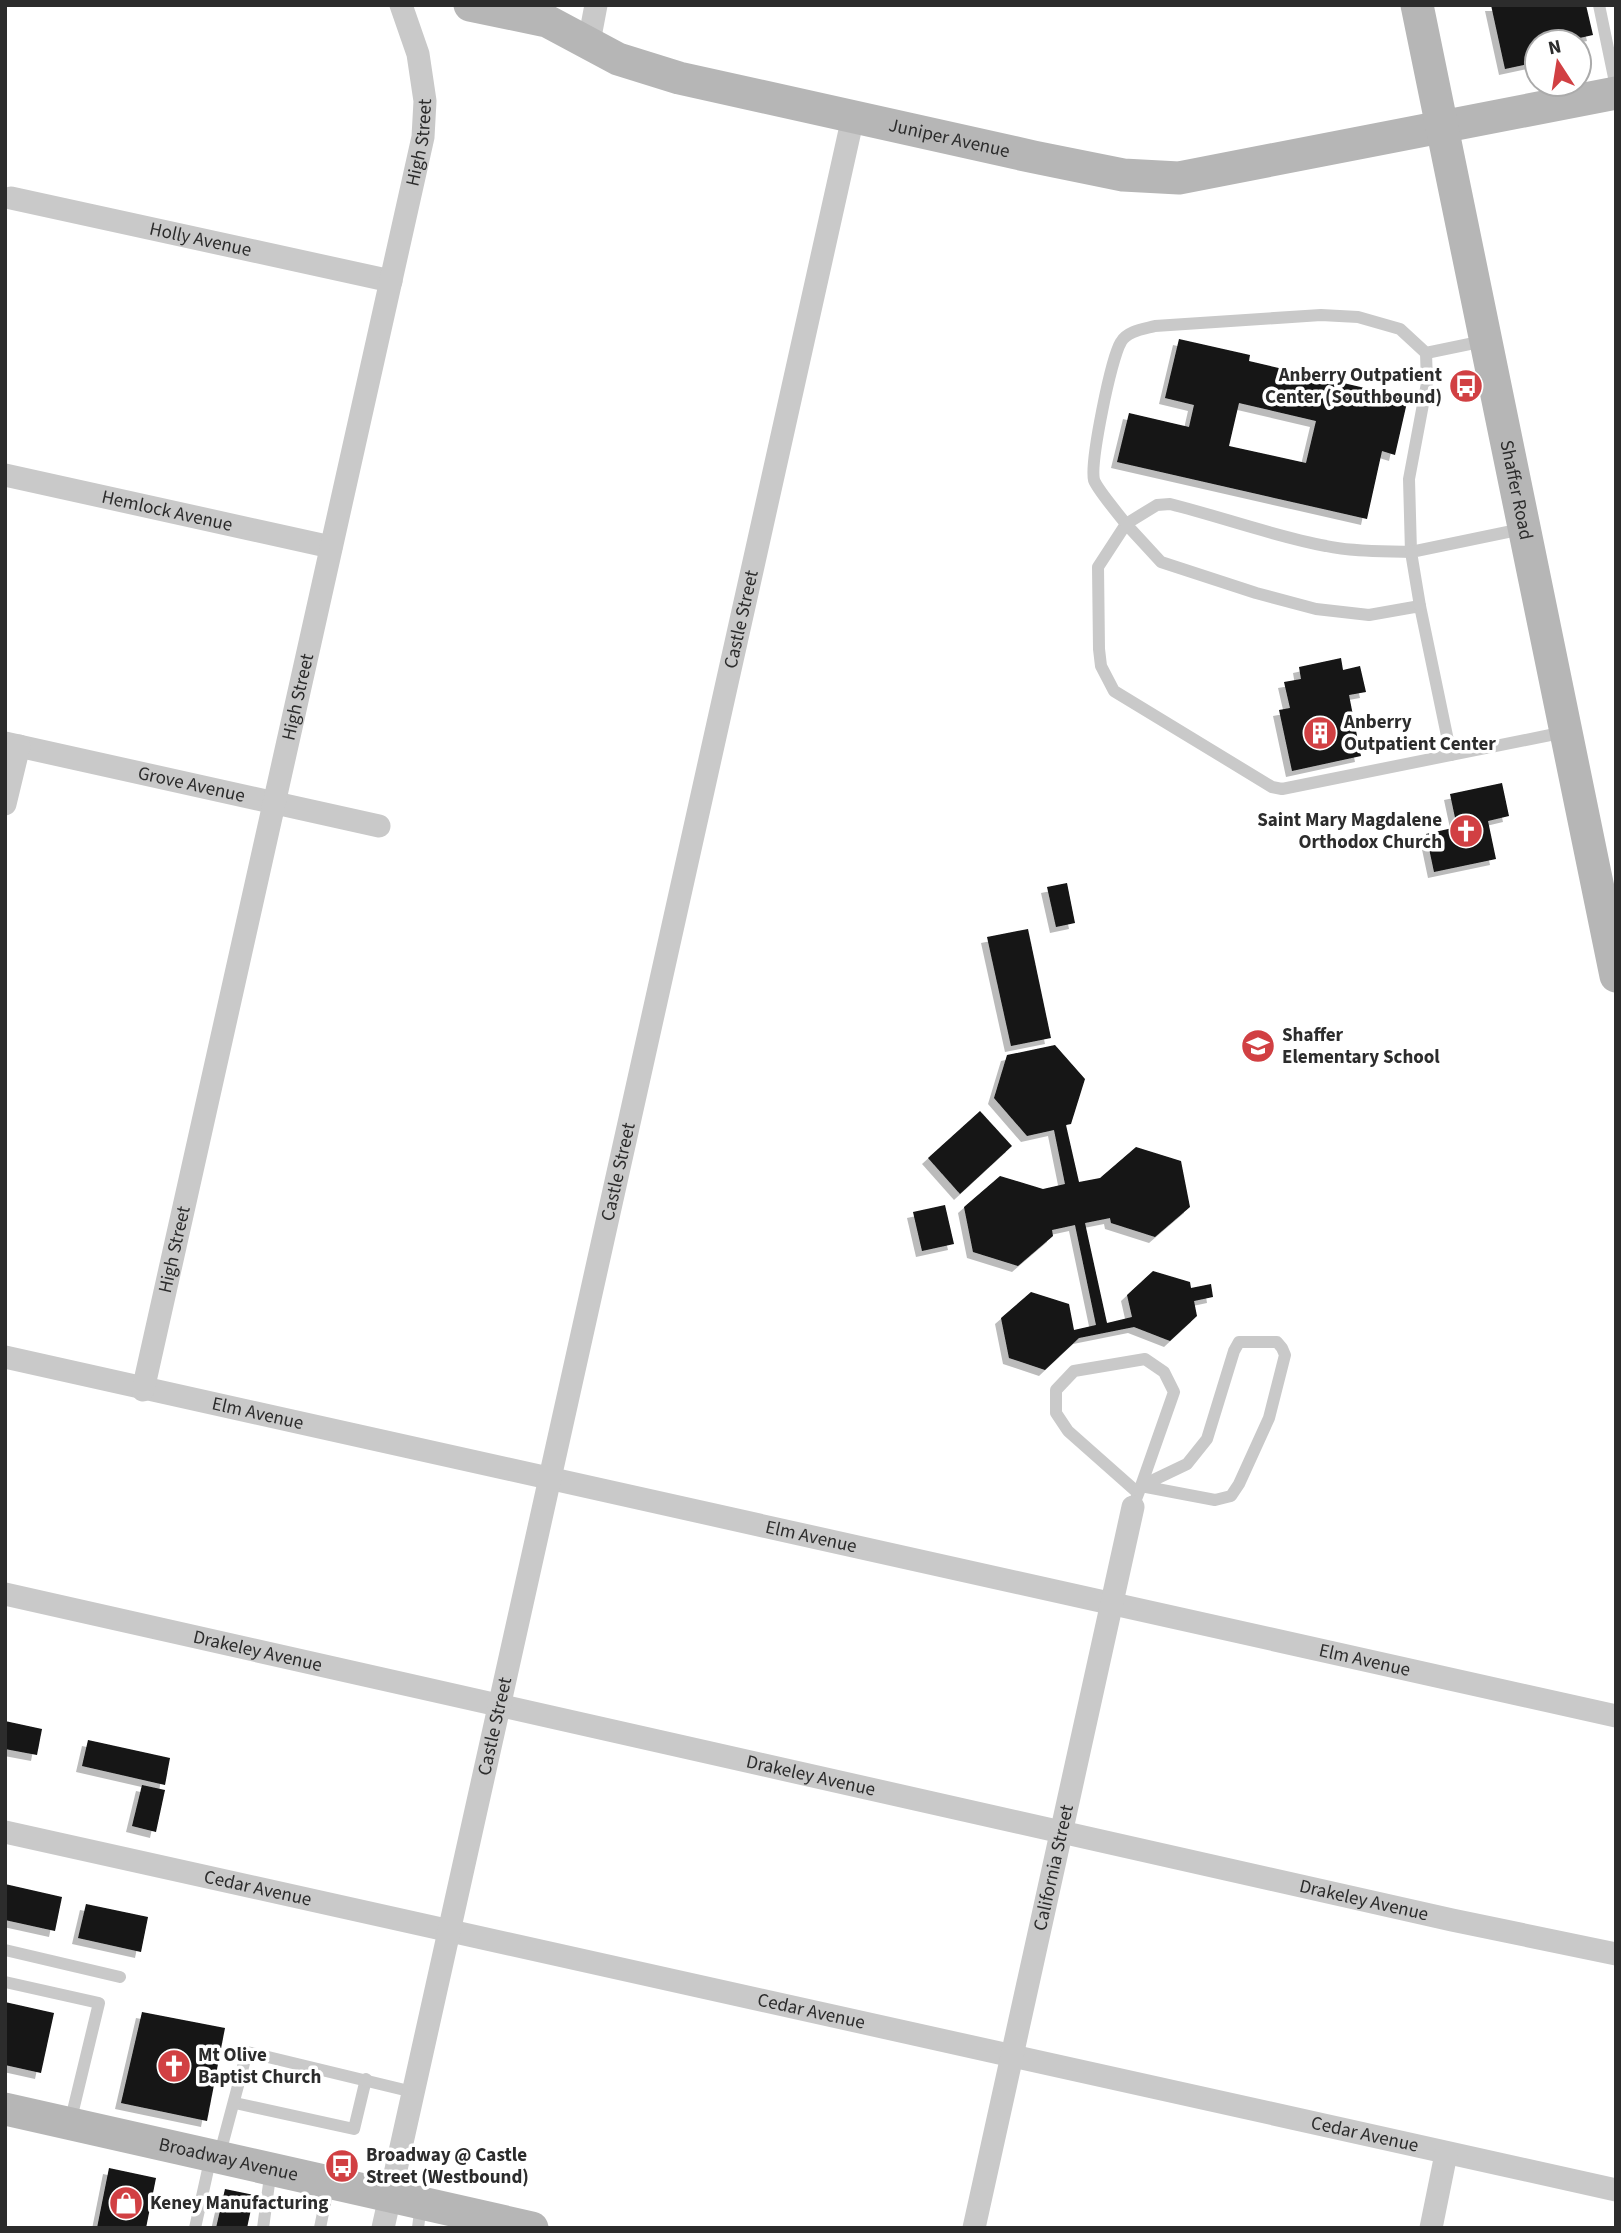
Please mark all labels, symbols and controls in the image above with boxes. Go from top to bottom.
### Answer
north arrow [1523,28,1593,98]
text: N [1546,33,1564,62]
street label: High Street [399,97,439,189]
street label: Juniper Avenue [886,112,1013,165]
street label: Holly Avenue [147,215,254,264]
place label: Anberry Outpatient Center (Southbound) [1265,362,1442,411]
bus stop icon: Anberry Outpatient Center (Southbound) [1447,367,1485,405]
street label: Shaffer Road [1493,437,1540,542]
street label: Hemlock Avenue [99,483,235,538]
street label: Castle Street [717,567,765,671]
street label: High Street [275,650,321,743]
place label: Anberry Outpatient Center [1343,709,1496,758]
building icon: Anberry Outpatient Center [1301,714,1339,752]
street label: Grove Avenue [135,759,248,809]
place label: Saint Mary Magdalene Orthodox Church [1257,807,1442,856]
church icon: Saint Mary Magdalene Orthodox Church [1447,812,1485,850]
place label: Shaffer Elementary School [1282,1022,1440,1071]
school or university icon: Shaffer Elementary School [1239,1027,1277,1065]
street label: Castle Street [594,1119,642,1224]
street label: High Street [152,1203,197,1296]
street label: Elm Avenue [209,1390,306,1437]
street label: Elm Avenue [763,1513,860,1560]
street label: Drakeley Avenue [190,1623,325,1679]
street label: Elm Avenue [1316,1637,1413,1683]
street label: Castle Street [471,1674,519,1778]
street label: Drakeley Avenue [744,1748,878,1803]
street label: California Street [1026,1802,1081,1933]
street label: Cedar Avenue [201,1863,314,1913]
street label: Drakeley Avenue [1297,1873,1431,1928]
street label: Cedar Avenue [755,1986,868,2036]
place label: Mt Olive Baptist Church [198,2042,321,2091]
church icon: Mt Olive Baptist Church [155,2047,193,2085]
street label: Cedar Avenue [1308,2109,1421,2159]
street label: Broadway Avenue [156,2131,301,2188]
place label: Broadway @ Castle Street (Westbound) [366,2142,529,2191]
bus stop icon: Broadway @ Castle Street (Westbound) [323,2147,361,2185]
shop icon: Keney Manufacturing [107,2184,145,2222]
place label: Keney Manufacturing [150,2190,328,2217]

